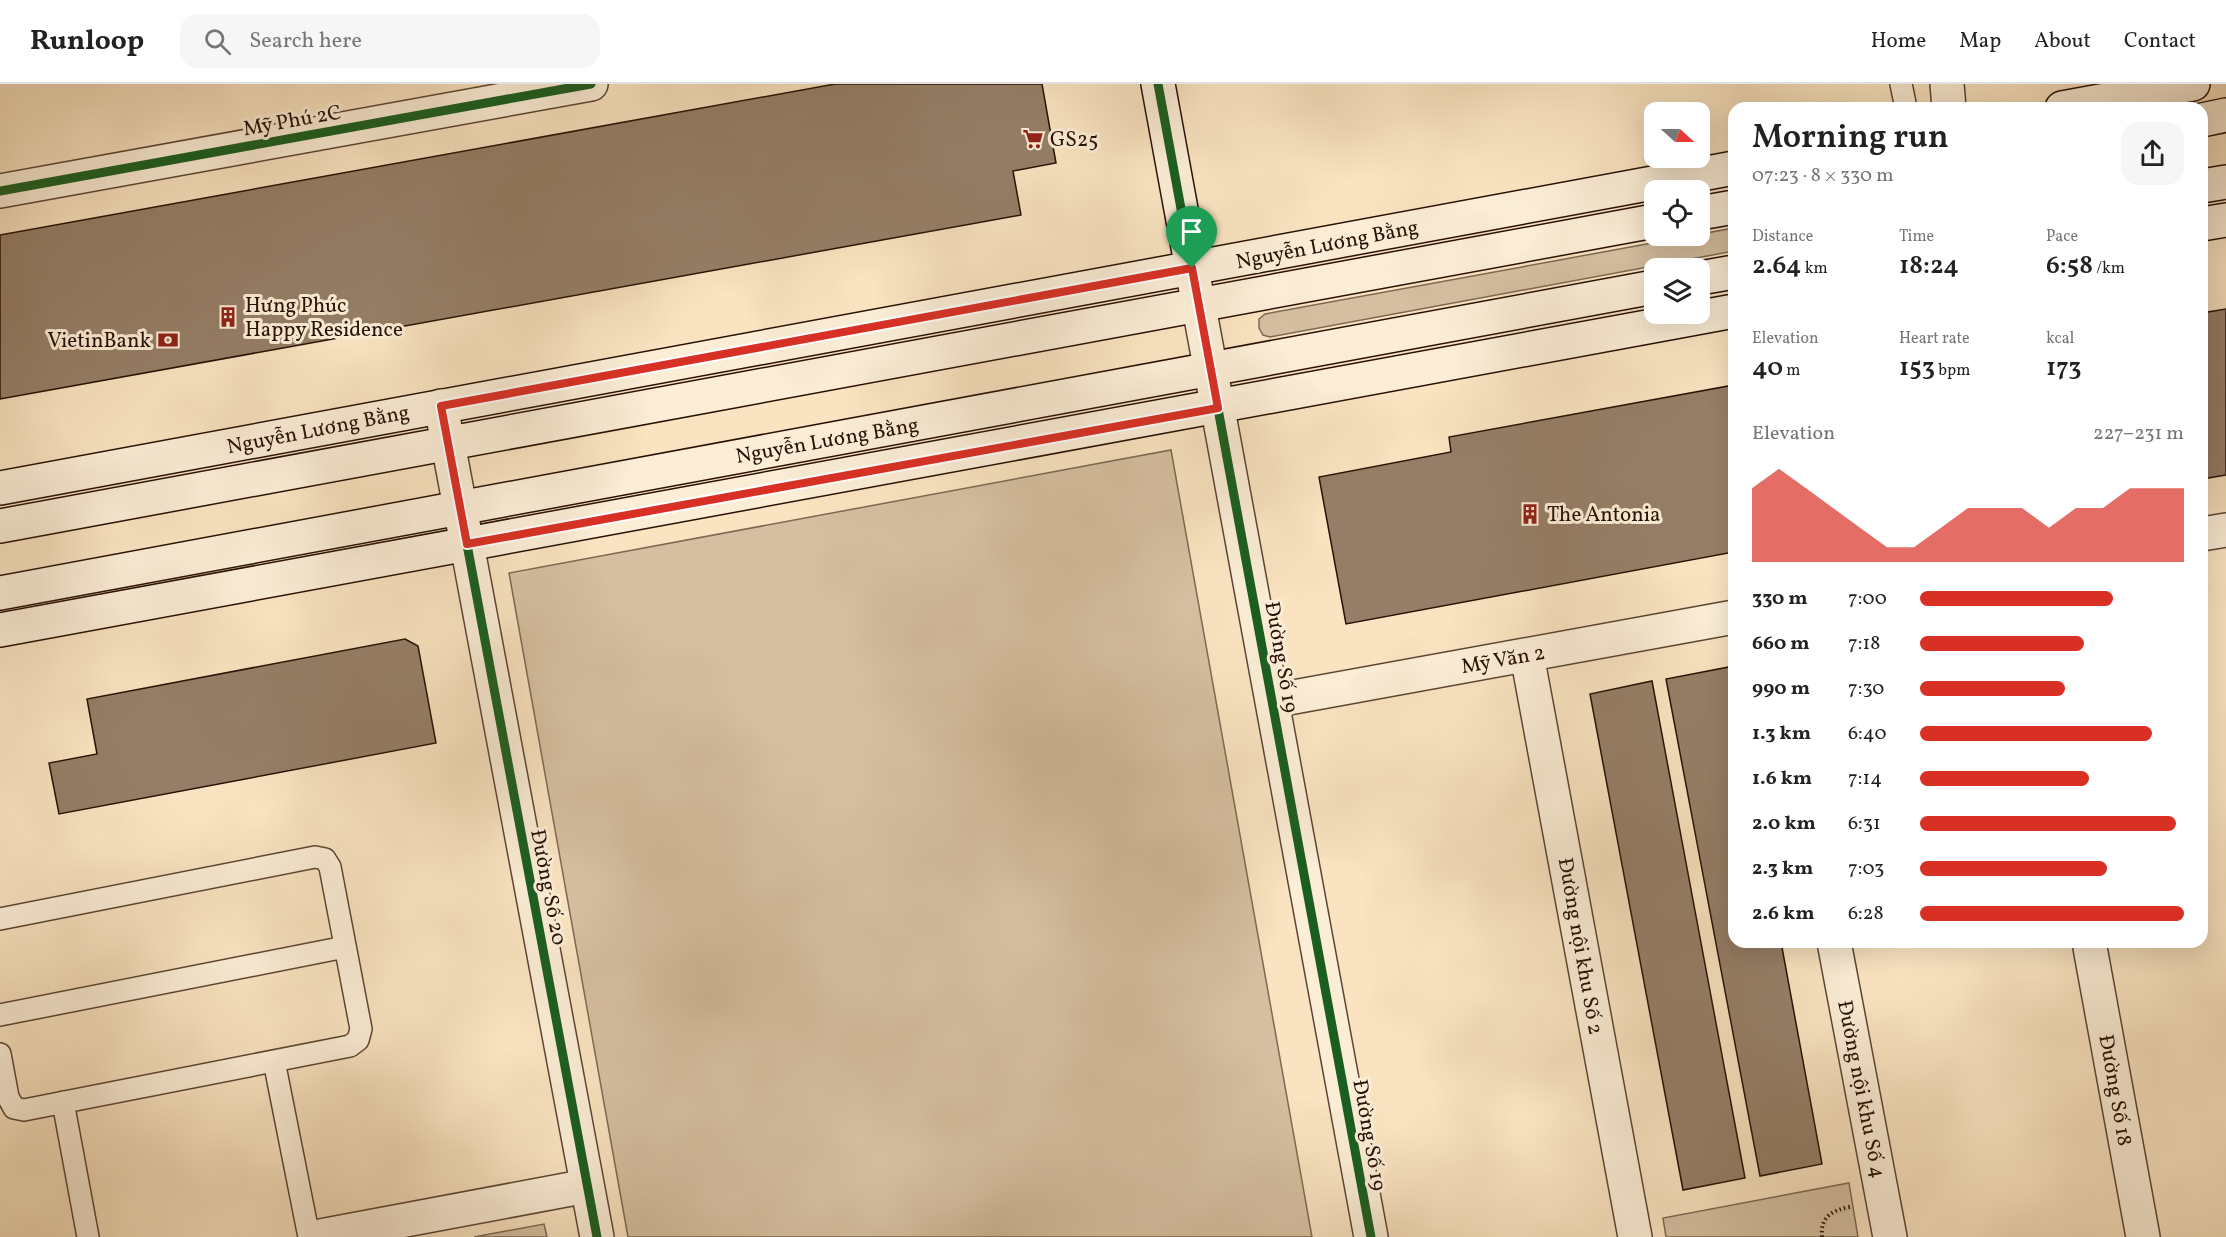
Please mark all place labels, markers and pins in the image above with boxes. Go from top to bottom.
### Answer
place label: GS25 [1050,126,1098,155]
supermarket icon: GS25 [1021,127,1045,151]
pin [1166,206,1217,268]
place label: Hưng Phúc Happy Residence [245,292,403,345]
building icon: Hưng Phúc Happy Residence [216,305,240,329]
place label: VietinBank [48,327,152,356]
bank icon: VietinBank [156,328,180,352]
place label: The Antonia [1547,501,1661,530]
building icon: The Antonia [1518,502,1542,526]

